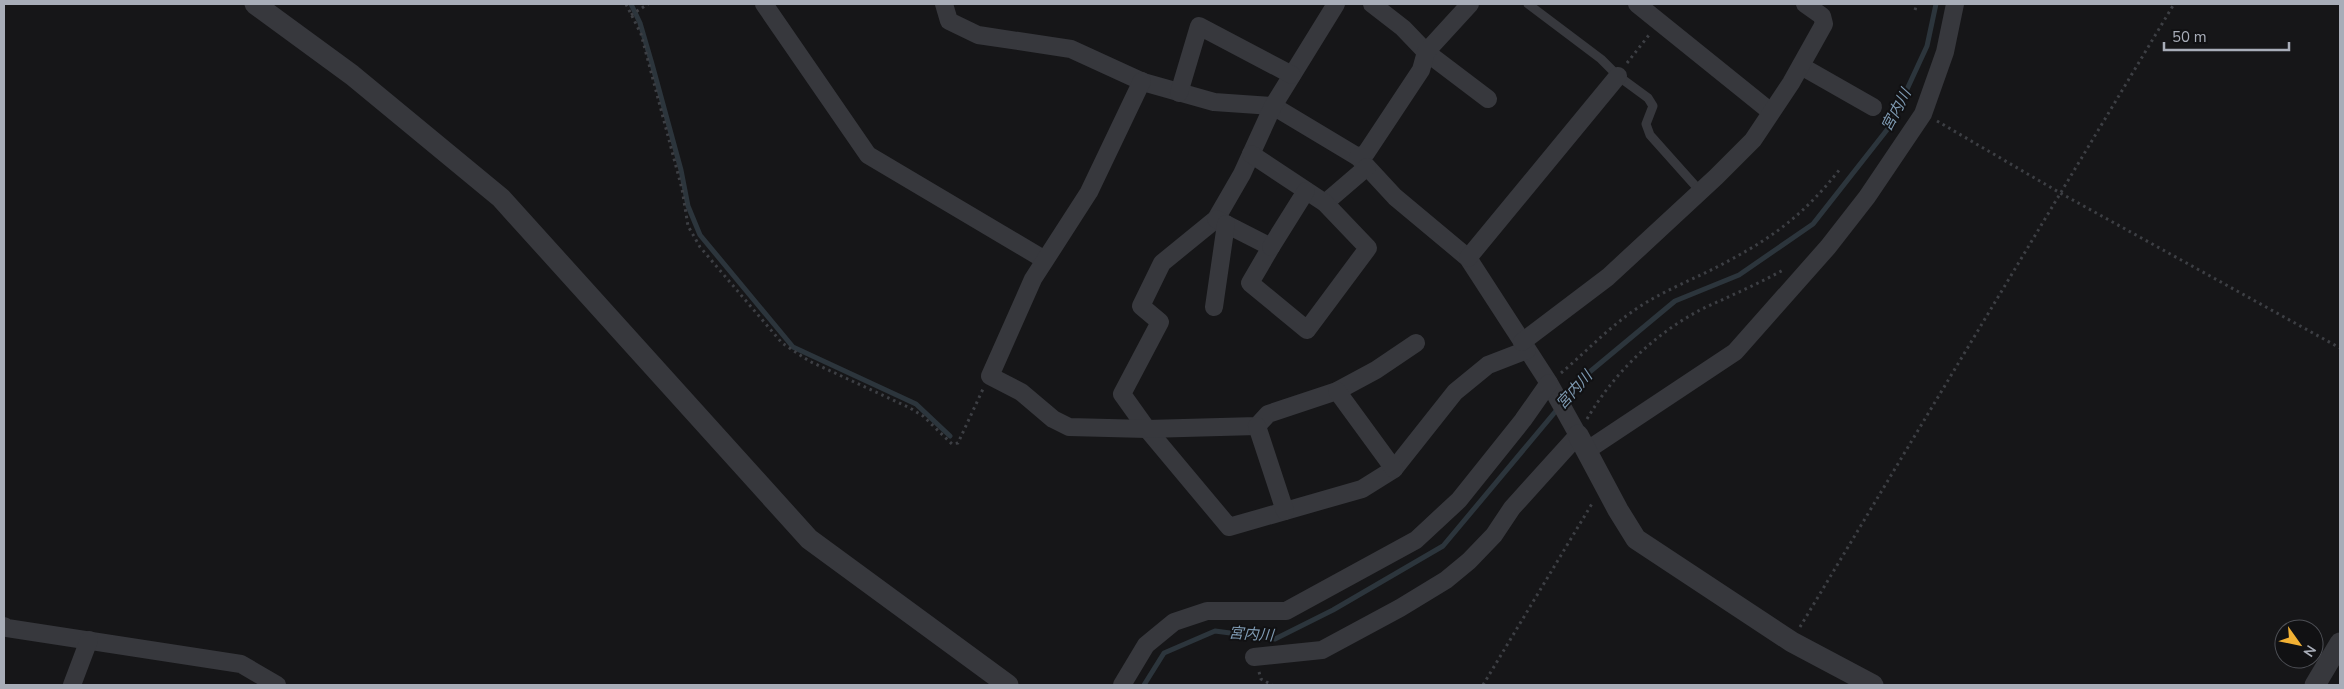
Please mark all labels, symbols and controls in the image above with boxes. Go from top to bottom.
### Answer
scale bar [2164,20,2289,52]
text: 50 m [2172,27,2207,47]
water label: 宮内川 [1877,84,1916,135]
water label: 宮内川 [1552,365,1598,413]
north arrow [2274,619,2324,669]
water label: 宮内川 [1228,622,1276,646]
text: N [2299,641,2320,660]

